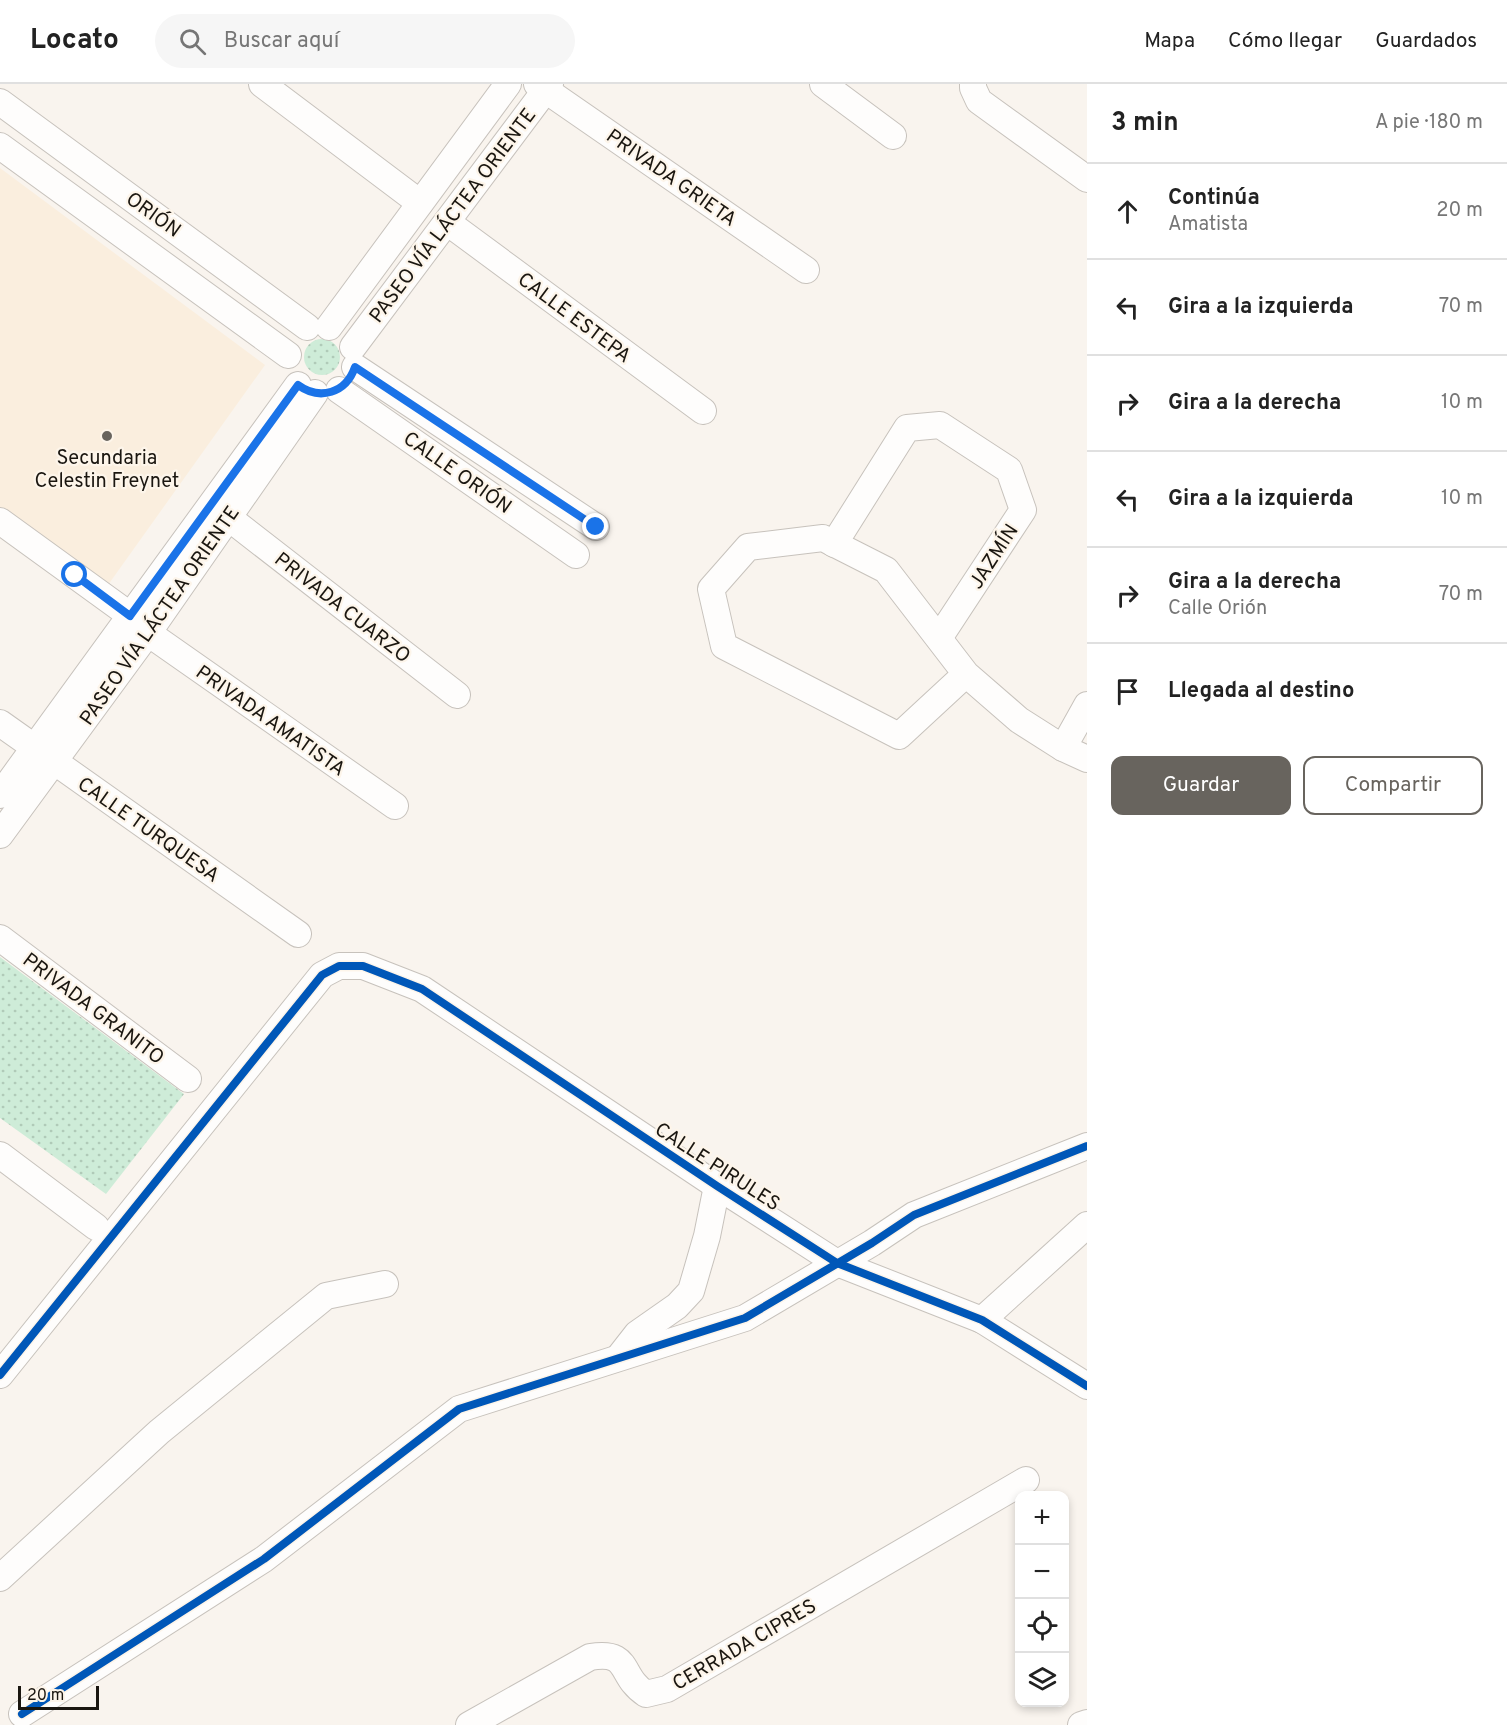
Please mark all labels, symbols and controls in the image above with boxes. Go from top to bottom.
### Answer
search box [155,14,575,68]
text: Locato [30,23,119,59]
icon: search [176,25,209,58]
text: Buscar aquí [224,28,339,55]
text: Mapa [1144,28,1195,55]
text: Cómo llegar [1228,28,1342,55]
text: Guardados [1375,28,1477,55]
street label: PASEO VÍA LÁCTEA ORIENTE [363,102,543,329]
text: 3 min [1111,107,1179,140]
text: A pie · 180 m [1375,110,1483,136]
street label: PRIVADA GRIETA [600,124,741,233]
street label: ORIÓN [120,185,187,244]
text: Continúa [1168,185,1260,212]
icon: ahead [1111,195,1144,228]
text: 20 m [1436,198,1483,224]
text: Amatista [1168,212,1248,238]
street label: CALLE ESTEPA [512,267,636,370]
icon: left [1111,291,1144,324]
text: Gira a la izquierda [1168,294,1354,321]
text: 70 m [1439,294,1483,320]
icon: right [1111,387,1144,420]
text: Gira a la derecha [1168,390,1341,417]
text: 10 m [1441,390,1483,416]
street label: CALLE ORIÓN [397,425,517,521]
marker: Secundaria Celestin Freynet [100,429,114,443]
place label: Secundaria Celestin Freynet [35,446,179,495]
icon: left [1111,483,1144,516]
text: Gira a la izquierda [1168,486,1354,513]
text: 10 m [1441,486,1483,512]
street label: PASEO VÍA LÁCTEA ORIENTE [73,500,247,731]
route end [582,513,608,539]
street label: JAZMÍN [962,519,1025,595]
street label: PRIVADA CUARZO [268,547,415,670]
route start [61,561,87,587]
text: Gira a la derecha [1168,569,1341,596]
icon: right [1111,579,1144,612]
text: 70 m [1439,582,1483,608]
text: Calle Orión [1168,596,1267,622]
street label: PRIVADA AMATISTA [190,660,350,783]
icon: arrive [1111,675,1144,708]
text: Llegada al destino [1168,678,1354,705]
button: Guardar [1111,756,1291,815]
button: Compartir [1303,756,1483,815]
street label: CALLE TURQUESA [72,772,224,889]
street label: PRIVADA GRANITO [17,948,169,1071]
street label: CALLE PIRULES [649,1117,785,1218]
map controls [1015,1491,1069,1707]
button: + [1015,1491,1069,1545]
button: − [1015,1545,1069,1599]
street label: CERRADA CIPRES [668,1594,822,1698]
button: locate [1015,1599,1069,1653]
button: layers [1015,1653,1069,1707]
scale bar [18,1683,99,1710]
text: 20 m [27,1686,64,1706]

